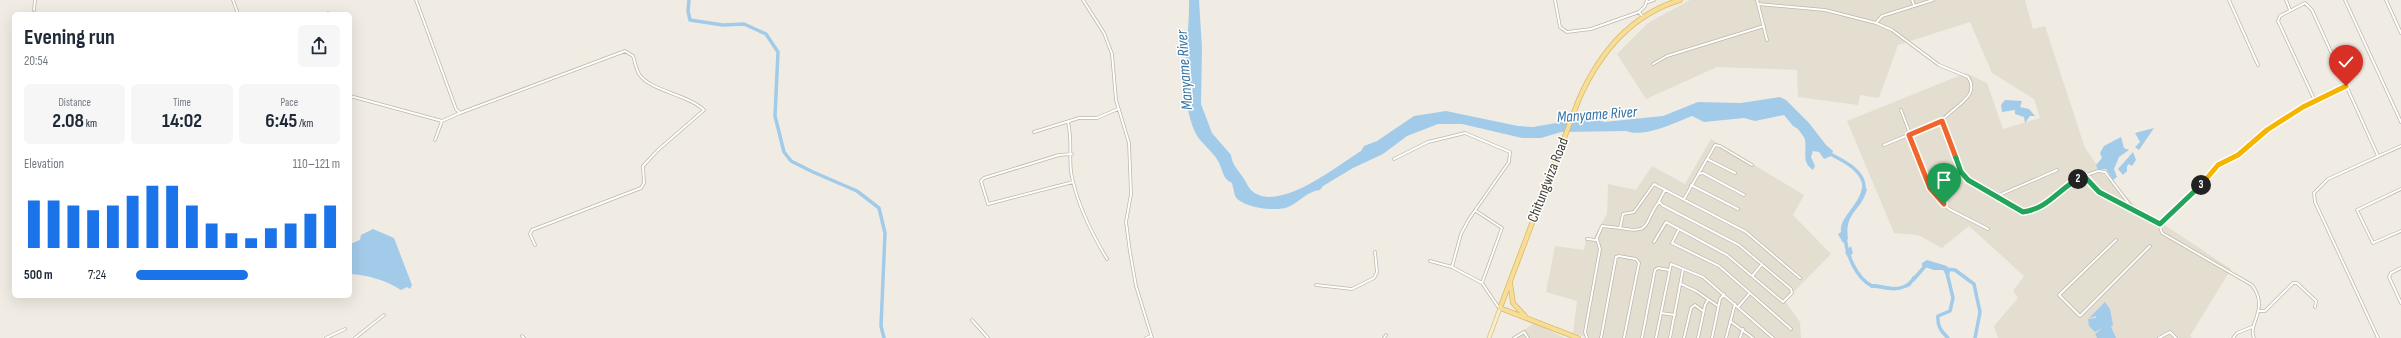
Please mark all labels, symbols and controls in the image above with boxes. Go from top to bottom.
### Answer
text: Evening run [24,24,115,51]
button: share [298,25,340,67]
water label: Manyame River [1173,29,1197,111]
pin [2329,45,2363,86]
icon: check [2335,51,2357,73]
text: 20:54 [24,53,48,69]
text: Distance [58,96,91,109]
text: Time [173,96,191,109]
text: Pace [281,96,298,109]
water label: Manyame River [1556,103,1638,127]
text: 2.08 [52,109,84,133]
text: 14:02 [162,109,202,133]
text: 6:45 [265,109,297,133]
text: km [84,117,97,130]
text: /km [297,117,313,130]
street label: Chitungwiza Road [1523,135,1573,225]
text: Elevation [24,156,64,172]
text: 110–121 m [293,156,340,172]
pin [1927,163,1961,204]
icon: arrive [1933,169,1955,191]
pin: 2 [2068,169,2088,189]
text: 2 [2076,172,2080,185]
pin: 3 [2191,175,2211,195]
text: 3 [2199,178,2203,191]
text: 500 m [24,267,53,283]
text: 7:24 [88,267,106,283]

